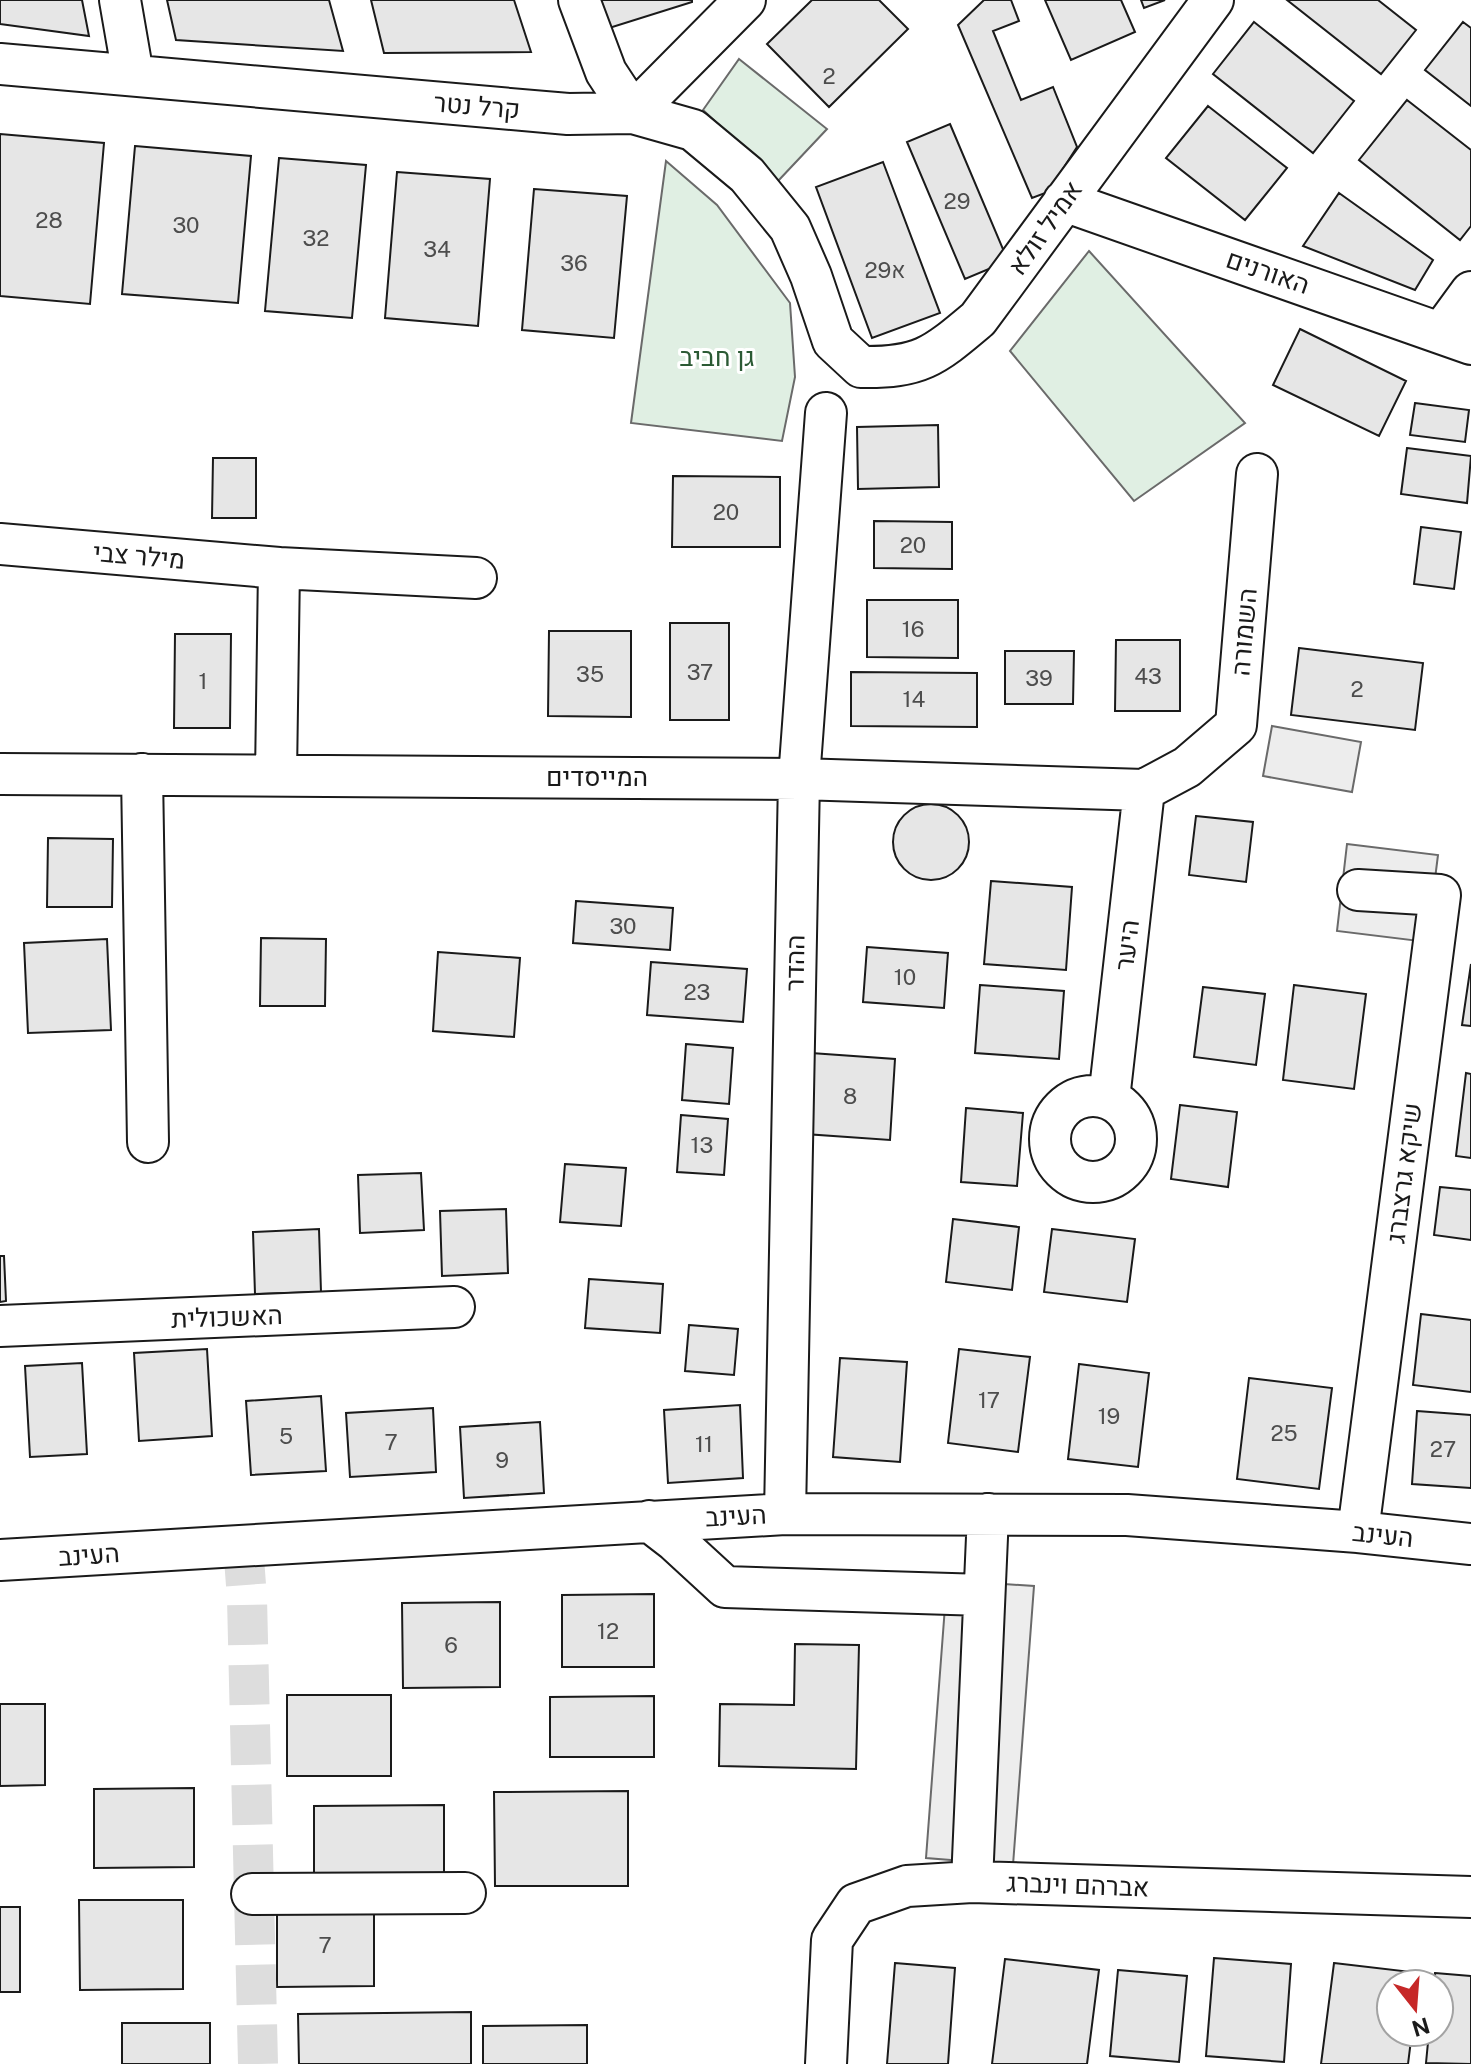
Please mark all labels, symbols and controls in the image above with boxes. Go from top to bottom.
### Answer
house number: 2 [822,63,836,89]
street label: קרל נטר [432,86,522,125]
street label: אמיל זולא [1001,175,1088,281]
house number: 29 [944,188,970,214]
house number: 28 [35,207,63,233]
house number: 30 [172,212,200,238]
house number: 32 [303,225,329,251]
house number: 34 [423,236,451,262]
street label: האורנים [1222,243,1314,300]
house number: 36 [560,250,588,276]
house number: 29א [865,257,905,283]
park label: גן חביב [680,341,754,372]
house number: 20 [713,499,739,525]
house number: 20 [900,532,926,558]
street label: מילר צבי [92,536,186,575]
street label: השמורה [1224,587,1263,677]
house number: 16 [902,616,924,642]
house number: 37 [687,659,713,685]
house number: 35 [576,661,604,687]
house number: 43 [1134,663,1162,689]
house number: 39 [1025,665,1053,691]
house number: 1 [199,668,207,694]
house number: 2 [1350,676,1364,702]
house number: 14 [903,686,926,712]
street label: המייסדים [546,761,648,792]
house number: 30 [609,913,637,939]
street label: היער [1108,918,1145,972]
street label: ההדר [779,934,810,992]
house number: 10 [894,964,916,990]
house number: 23 [684,979,710,1005]
house number: 8 [843,1083,857,1109]
street label: שיקא גרצברג [1380,1101,1427,1245]
house number: 13 [691,1132,713,1158]
street label: האשכולית [171,1299,283,1334]
house number: 17 [978,1387,1000,1413]
house number: 19 [1098,1403,1120,1429]
house number: 25 [1270,1420,1298,1446]
house number: 5 [279,1423,293,1449]
house number: 7 [384,1429,398,1455]
house number: 11 [695,1431,713,1457]
house number: 27 [1430,1436,1456,1462]
house number: 9 [495,1447,509,1473]
street label: העינב [705,1498,767,1533]
street label: העינב [1351,1516,1415,1553]
street label: העינב [57,1537,121,1572]
house number: 12 [597,1618,619,1644]
house number: 6 [444,1632,458,1658]
street label: אברהם וינברג [1006,1867,1150,1902]
house number: 7 [318,1932,332,1958]
north arrow [1375,1968,1455,2048]
text: N [1409,2012,1433,2042]

